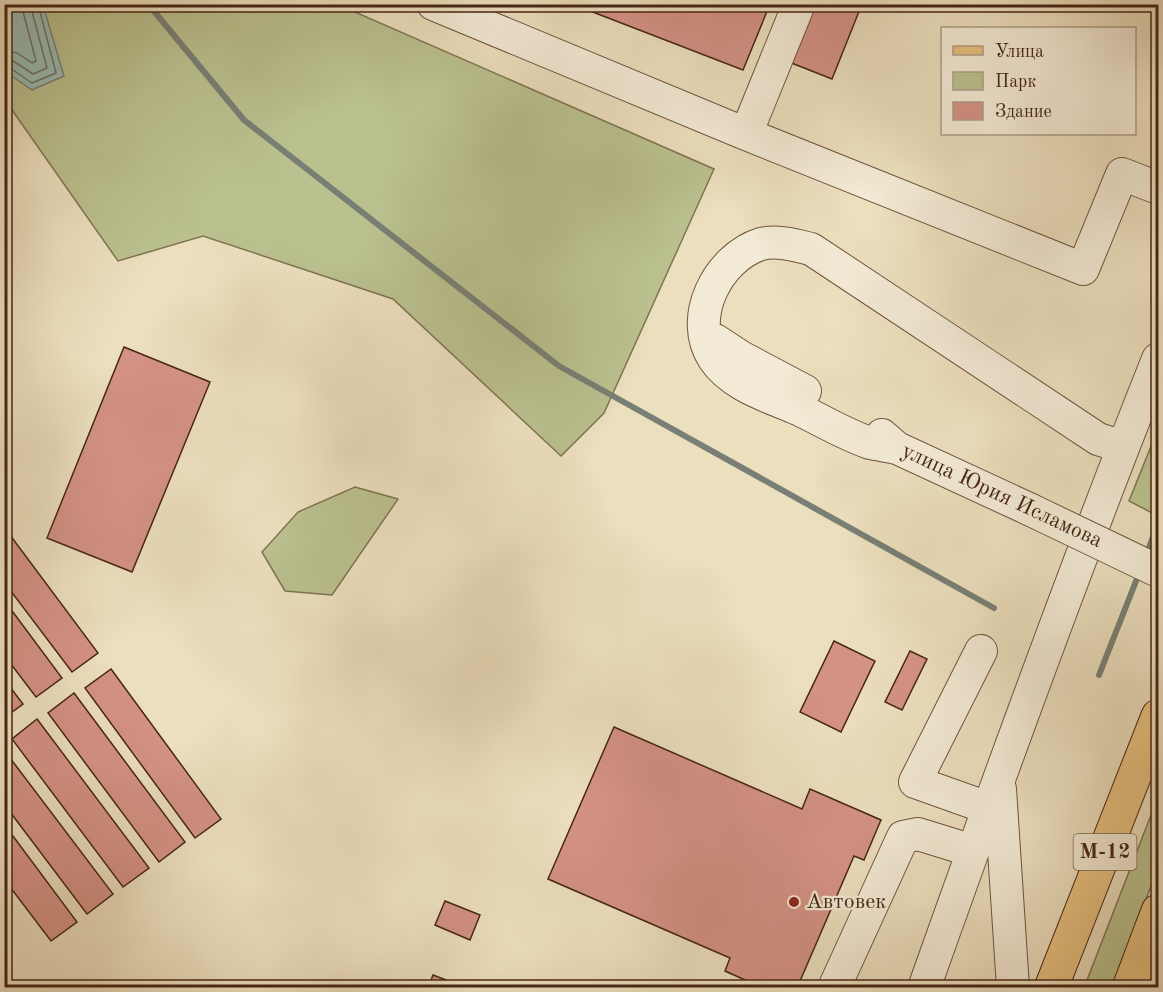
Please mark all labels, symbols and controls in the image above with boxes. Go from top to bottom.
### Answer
legend [941,27,1136,135]
text: Улица [995,43,1044,61]
text: Парк [995,73,1036,91]
text: Здание [995,103,1052,121]
street label: улица Юрия Исламова [898,440,1106,552]
road number: М-12 [1074,834,1136,870]
place label: Автовек [806,891,886,913]
marker: Автовек [787,895,801,909]

